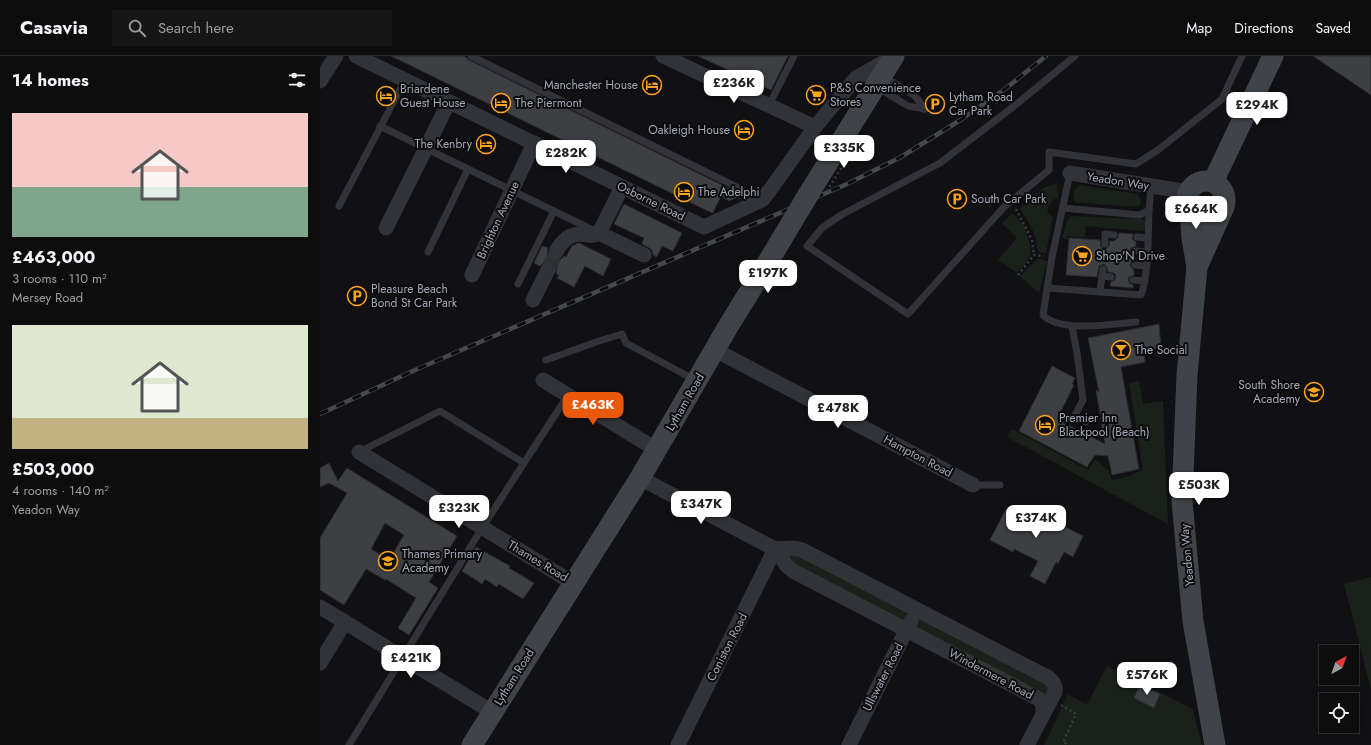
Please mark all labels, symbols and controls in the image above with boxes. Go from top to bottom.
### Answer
search box [112,10,392,46]
text: Casavia [20,14,88,41]
icon: search [126,17,148,39]
text: Search here [158,17,234,39]
text: Map [1186,18,1212,38]
text: Directions [1234,18,1294,38]
text: Saved [1316,18,1351,38]
text: 14 homes [12,68,89,92]
icon: filters [286,69,308,91]
pin: £236K [706,70,762,104]
text: £236K [713,73,755,92]
hotel icon: Manchester House [641,74,663,96]
place label: Manchester House [544,76,638,94]
place label: P&S Convenience Stores [830,79,921,111]
place label: Briardene Guest House [400,80,466,112]
supermarket icon: P&S Convenience Stores [805,84,827,106]
hotel icon: Briardene Guest House [375,85,397,107]
place label: Lytham Road Car Park [949,88,1013,120]
hotel icon: The Piermont [490,92,512,114]
pin: £294K [1229,92,1285,126]
parking icon: Lytham Road Car Park [924,93,946,115]
place label: The Piermont [515,94,582,112]
text: £294K [1235,95,1279,114]
hotel icon: Oakleigh House [733,119,755,141]
place label: Oakleigh House [648,121,730,139]
hotel icon: The Kenbry [475,133,497,155]
place label: The Kenbry [415,135,473,153]
pin: £335K [816,135,872,169]
text: £335K [823,138,865,157]
icon: home [124,139,196,211]
pin: £282K [538,140,594,174]
text: £282K [545,143,587,162]
street label: Yeadon Way [1086,167,1151,195]
street label: Osborne Road [614,177,688,225]
street label: Brighton Avenue [472,178,524,262]
hotel icon: The Adelphi [673,181,695,203]
place label: The Adelphi [698,183,760,201]
parking icon: South Car Park [946,188,968,210]
place label: South Car Park [971,190,1047,208]
pin: £664K [1168,196,1224,230]
text: £664K [1174,199,1218,218]
text: £463,000 [12,245,95,269]
supermarket icon: Shop'N Drive [1071,245,1093,267]
place label: Shop'N Drive [1096,247,1165,265]
pin: £197K [740,260,796,294]
text: £197K [748,263,788,282]
text: 3 rooms · 110 m² [12,269,107,288]
place label: Pleasure Beach Bond St Car Park [371,280,458,312]
parking icon: Pleasure Beach Bond St Car Park [346,285,368,307]
text: Mersey Road [12,288,83,307]
bar icon: The Social [1110,339,1132,361]
place label: The Social [1135,341,1187,359]
icon: home [124,351,196,423]
street label: Lytham Road [661,370,709,434]
place label: South Shore Academy [1238,376,1301,408]
school or university icon: South Shore Academy [1303,381,1325,403]
pin: £463K [565,392,621,426]
text: £463K [572,395,614,414]
pin: £478K [810,395,866,429]
text: £478K [817,398,859,417]
place label: Premier Inn Blackpool (Beach) [1059,409,1150,441]
hotel icon: Premier Inn Blackpool (Beach) [1034,414,1056,436]
street label: Hampton Road [880,430,956,482]
text: £503,000 [12,457,94,481]
pin: £503K [1171,472,1227,506]
text: £503K [1178,475,1220,494]
text: 4 rooms · 140 m² [12,481,109,500]
pin: £347K [673,491,729,525]
text: £347K [680,494,722,513]
pin: £323K [431,495,487,529]
text: £323K [438,498,480,517]
text: Yeadon Way [12,500,80,519]
pin: £374K [1008,505,1064,539]
text: £374K [1015,508,1057,527]
street label: Yeadon Way [1175,522,1199,587]
street label: Thames Road [504,536,572,586]
place label: Thames Primary Academy [402,545,483,577]
school or university icon: Thames Primary Academy [377,550,399,572]
street label: Coniston Road [702,610,752,684]
street label: Ullswater Road [858,640,908,714]
street label: Windermere Road [945,644,1037,704]
pin: £421K [383,645,439,679]
street label: Lytham Road [489,645,539,709]
north arrow [1319,645,1359,685]
map controls [1319,645,1359,733]
text: £421K [390,648,432,667]
pin: £576K [1119,662,1175,696]
text: £576K [1126,665,1168,684]
button: locate [1319,693,1359,733]

